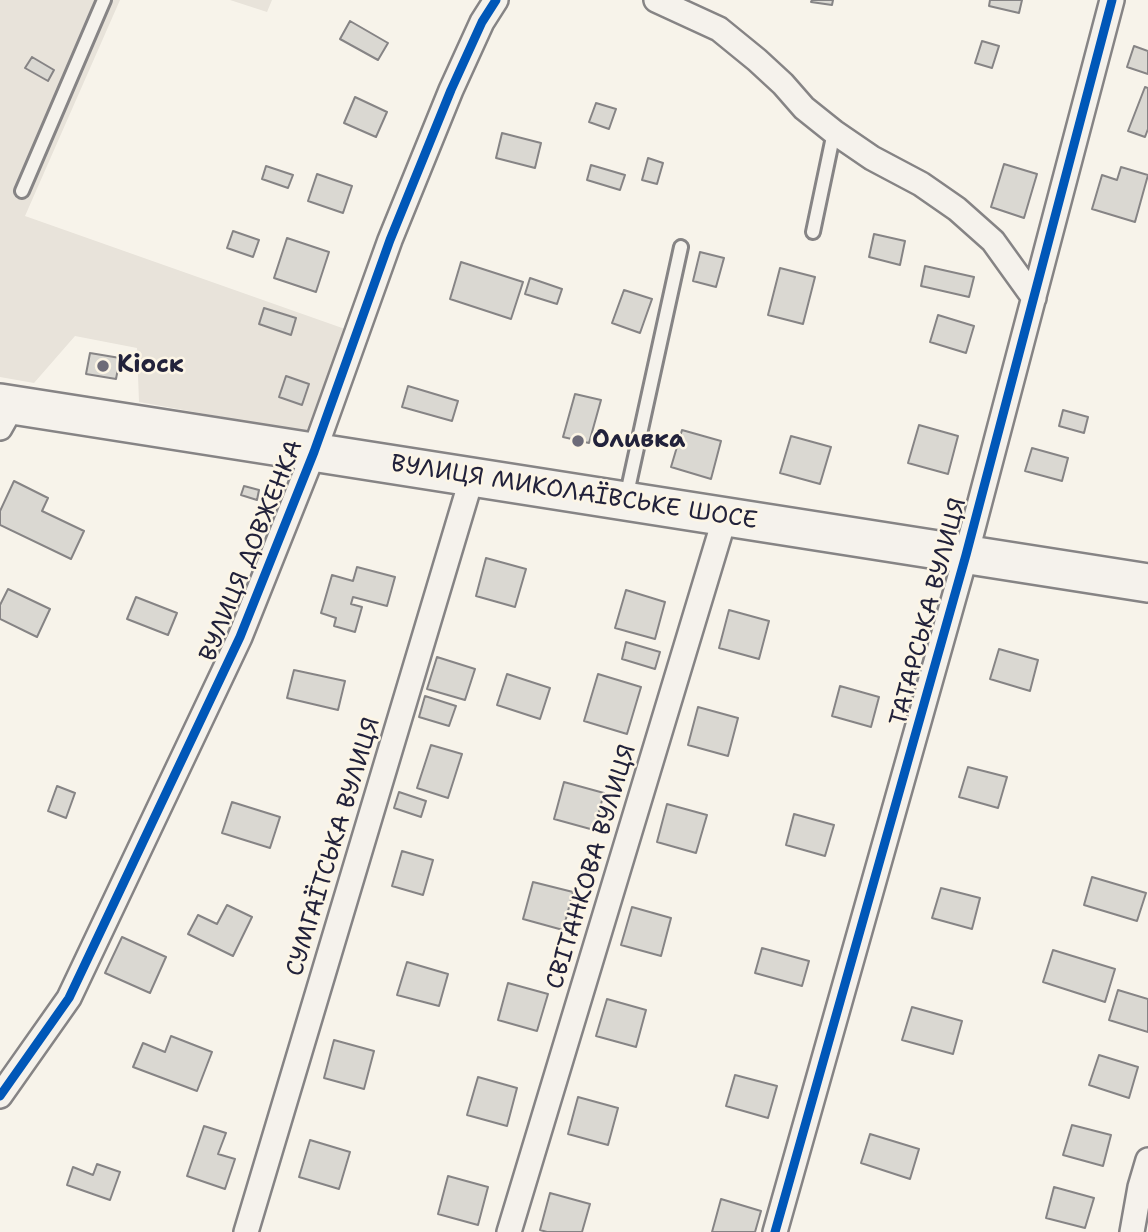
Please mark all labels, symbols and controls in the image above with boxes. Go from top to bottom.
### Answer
place label: Кіоск [117,352,184,380]
marker: Кіоск [95,358,111,374]
place label: Оливка [592,427,685,455]
marker: Оливка [570,433,586,449]
street label: ВУЛИЦЯ ДОВЖЕНКА [194,436,310,666]
street label: ВУЛИЦЯ МИКОЛАЇВСЬКЕ ШОСЕ [389,450,759,536]
street label: ТАТАРСЬКА ВУЛИЦЯ [885,495,973,729]
street label: СУМГАЇТСЬКА ВУЛИЦЯ [281,714,387,980]
street label: СВІТАНКОВА ВУЛИЦЯ [541,741,643,993]

